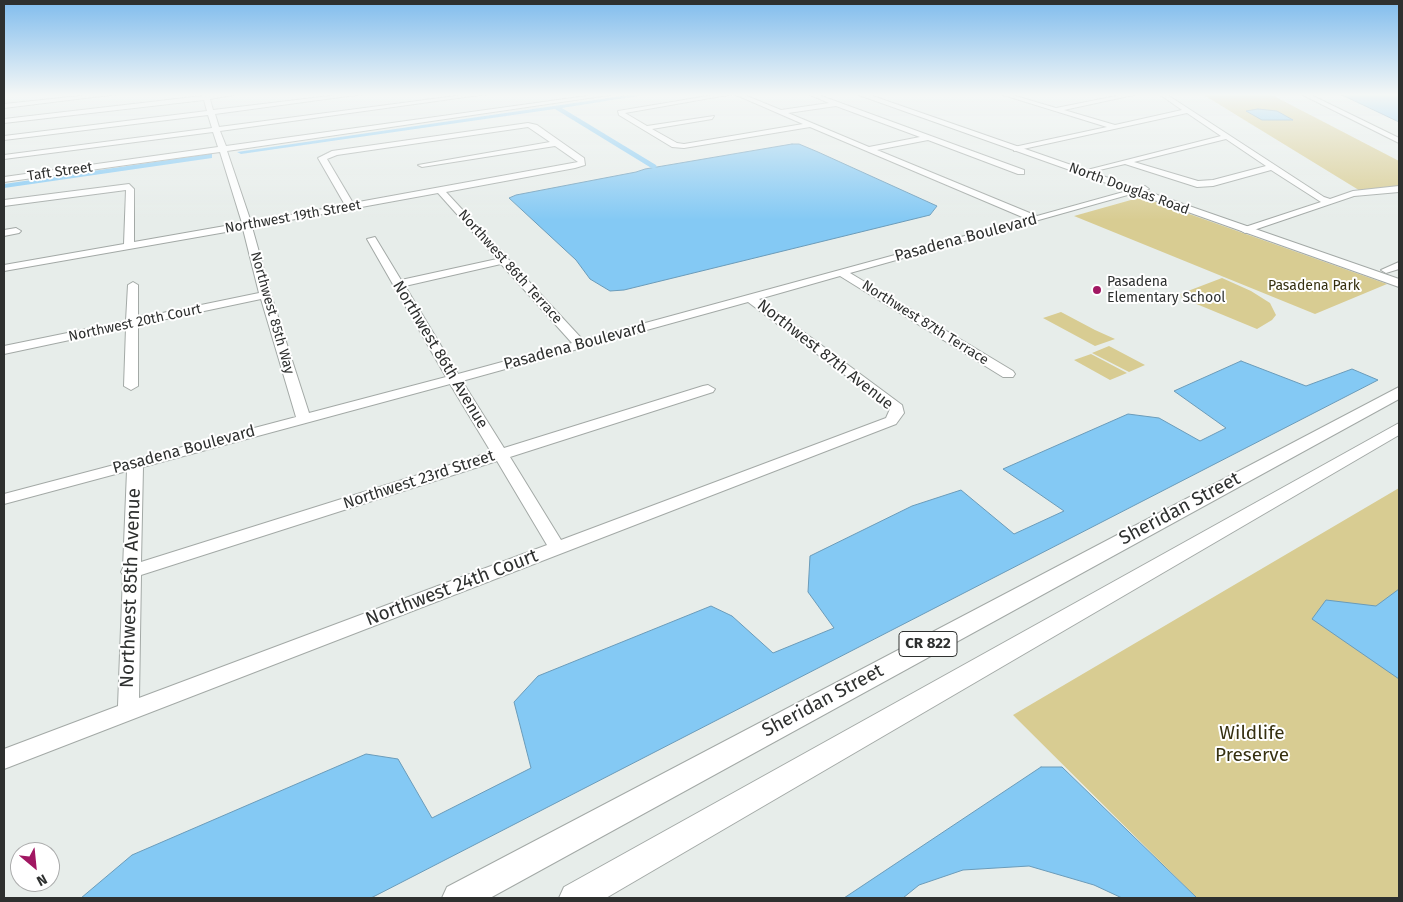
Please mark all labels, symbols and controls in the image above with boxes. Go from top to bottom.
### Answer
street label: Taft Street [26,159,94,185]
street label: North Douglas Road [1067,159,1191,219]
street label: Northwest 19th Street [224,197,362,237]
street label: Northwest 86th Terrace [454,207,566,327]
street label: Pasadena Boulevard [893,210,1039,266]
street label: Northwest 85th Way [247,250,297,376]
place label: Pasadena Elementary School [1107,274,1225,306]
street label: Northwest 87th Terrace [859,277,991,369]
street label: Northwest 86th Avenue [388,278,492,432]
park label: Pasadena Park [1268,278,1360,294]
marker: Pasadena Elementary School [1091,284,1103,296]
street label: Northwest 87th Avenue [753,296,897,414]
street label: Northwest 20th Court [67,301,203,345]
street label: Pasadena Boulevard [502,318,648,374]
street label: Pasadena Boulevard [111,422,257,478]
street label: Northwest 23rd Street [341,446,497,514]
street label: Sheridan Street [1116,467,1244,551]
street label: Northwest 85th Avenue [116,488,146,688]
street label: Northwest 24th Court [363,545,541,631]
road number: CR 822 [899,632,957,656]
street label: Sheridan Street [759,659,887,743]
park label: Wildlife Preserve [1215,723,1289,767]
north arrow [10,842,60,892]
text: N [34,870,50,889]

